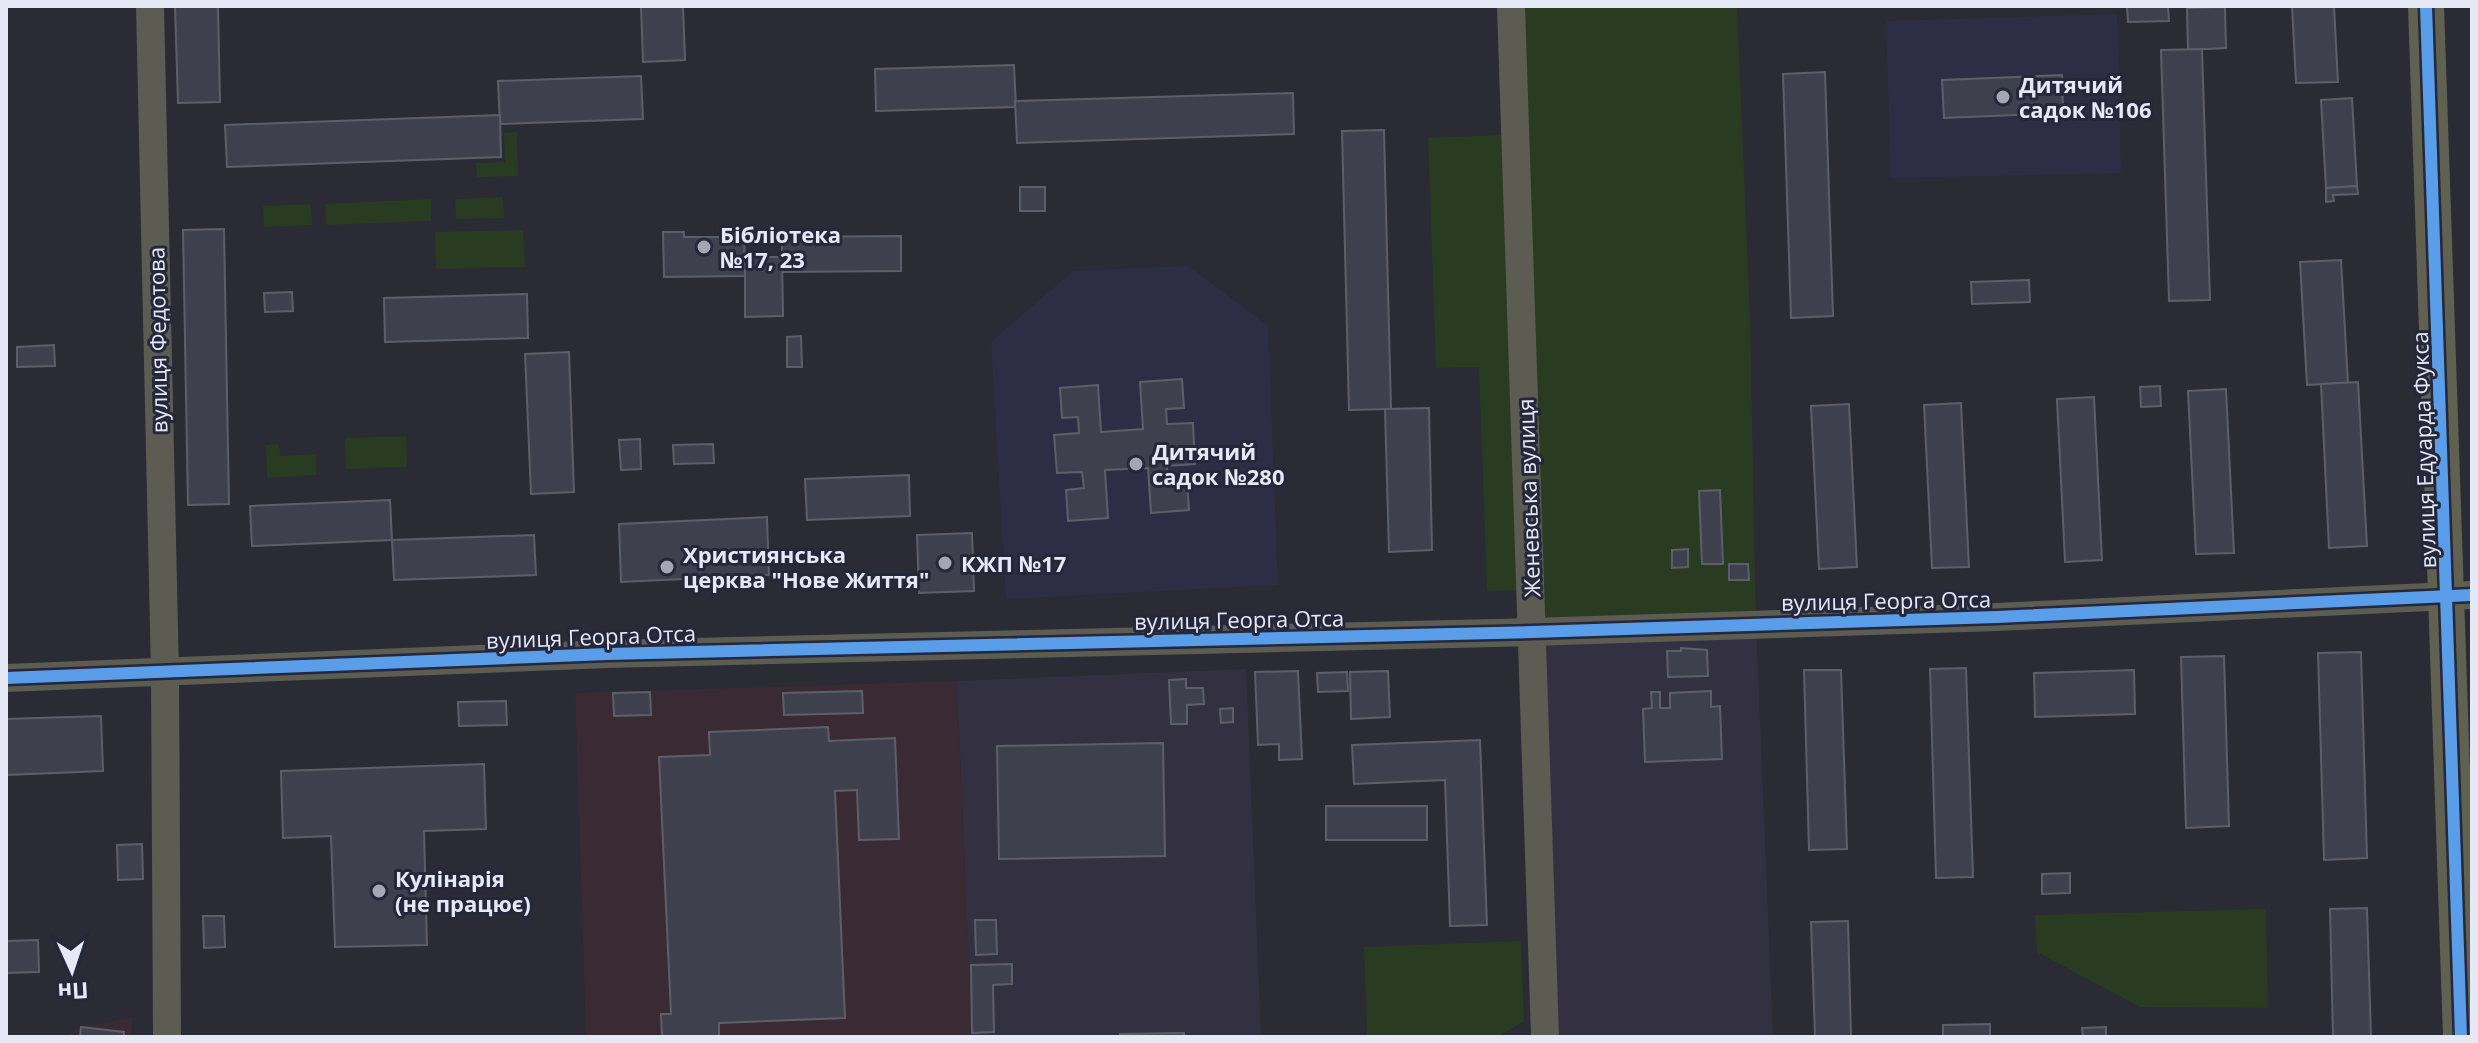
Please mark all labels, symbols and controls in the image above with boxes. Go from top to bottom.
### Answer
place label: Дитячий садок №106 [2019,69,2152,124]
marker: Дитячий садок №106 [1994,88,2012,106]
place label: Бібліотека №17, 23 [720,219,841,274]
marker: Бібліотека №17, 23 [695,238,713,256]
street label: вулиця Федотова [140,247,174,433]
street label: вулиця Едуарда Фукса [2404,331,2442,569]
street label: Женевська вулиця [1510,398,1546,598]
place label: Дитячий садок №280 [1152,436,1285,491]
marker: Дитячий садок №280 [1127,455,1145,473]
place label: Християнська церква "Нове Життя" [683,539,929,594]
place label: КЖП №17 [961,548,1066,578]
marker: КЖП №17 [936,554,954,572]
marker: Християнська церква "Нове Життя" [658,558,676,576]
street label: вулиця Георга Отса [1781,583,1991,617]
street label: вулиця Георга Отса [1134,602,1344,636]
street label: вулиця Георга Отса [486,617,696,655]
place label: Кулінарія (не працює) [395,863,531,918]
marker: Кулінарія (не працює) [370,882,388,900]
north arrow [32,931,112,1011]
text: Пн [57,976,89,1008]

